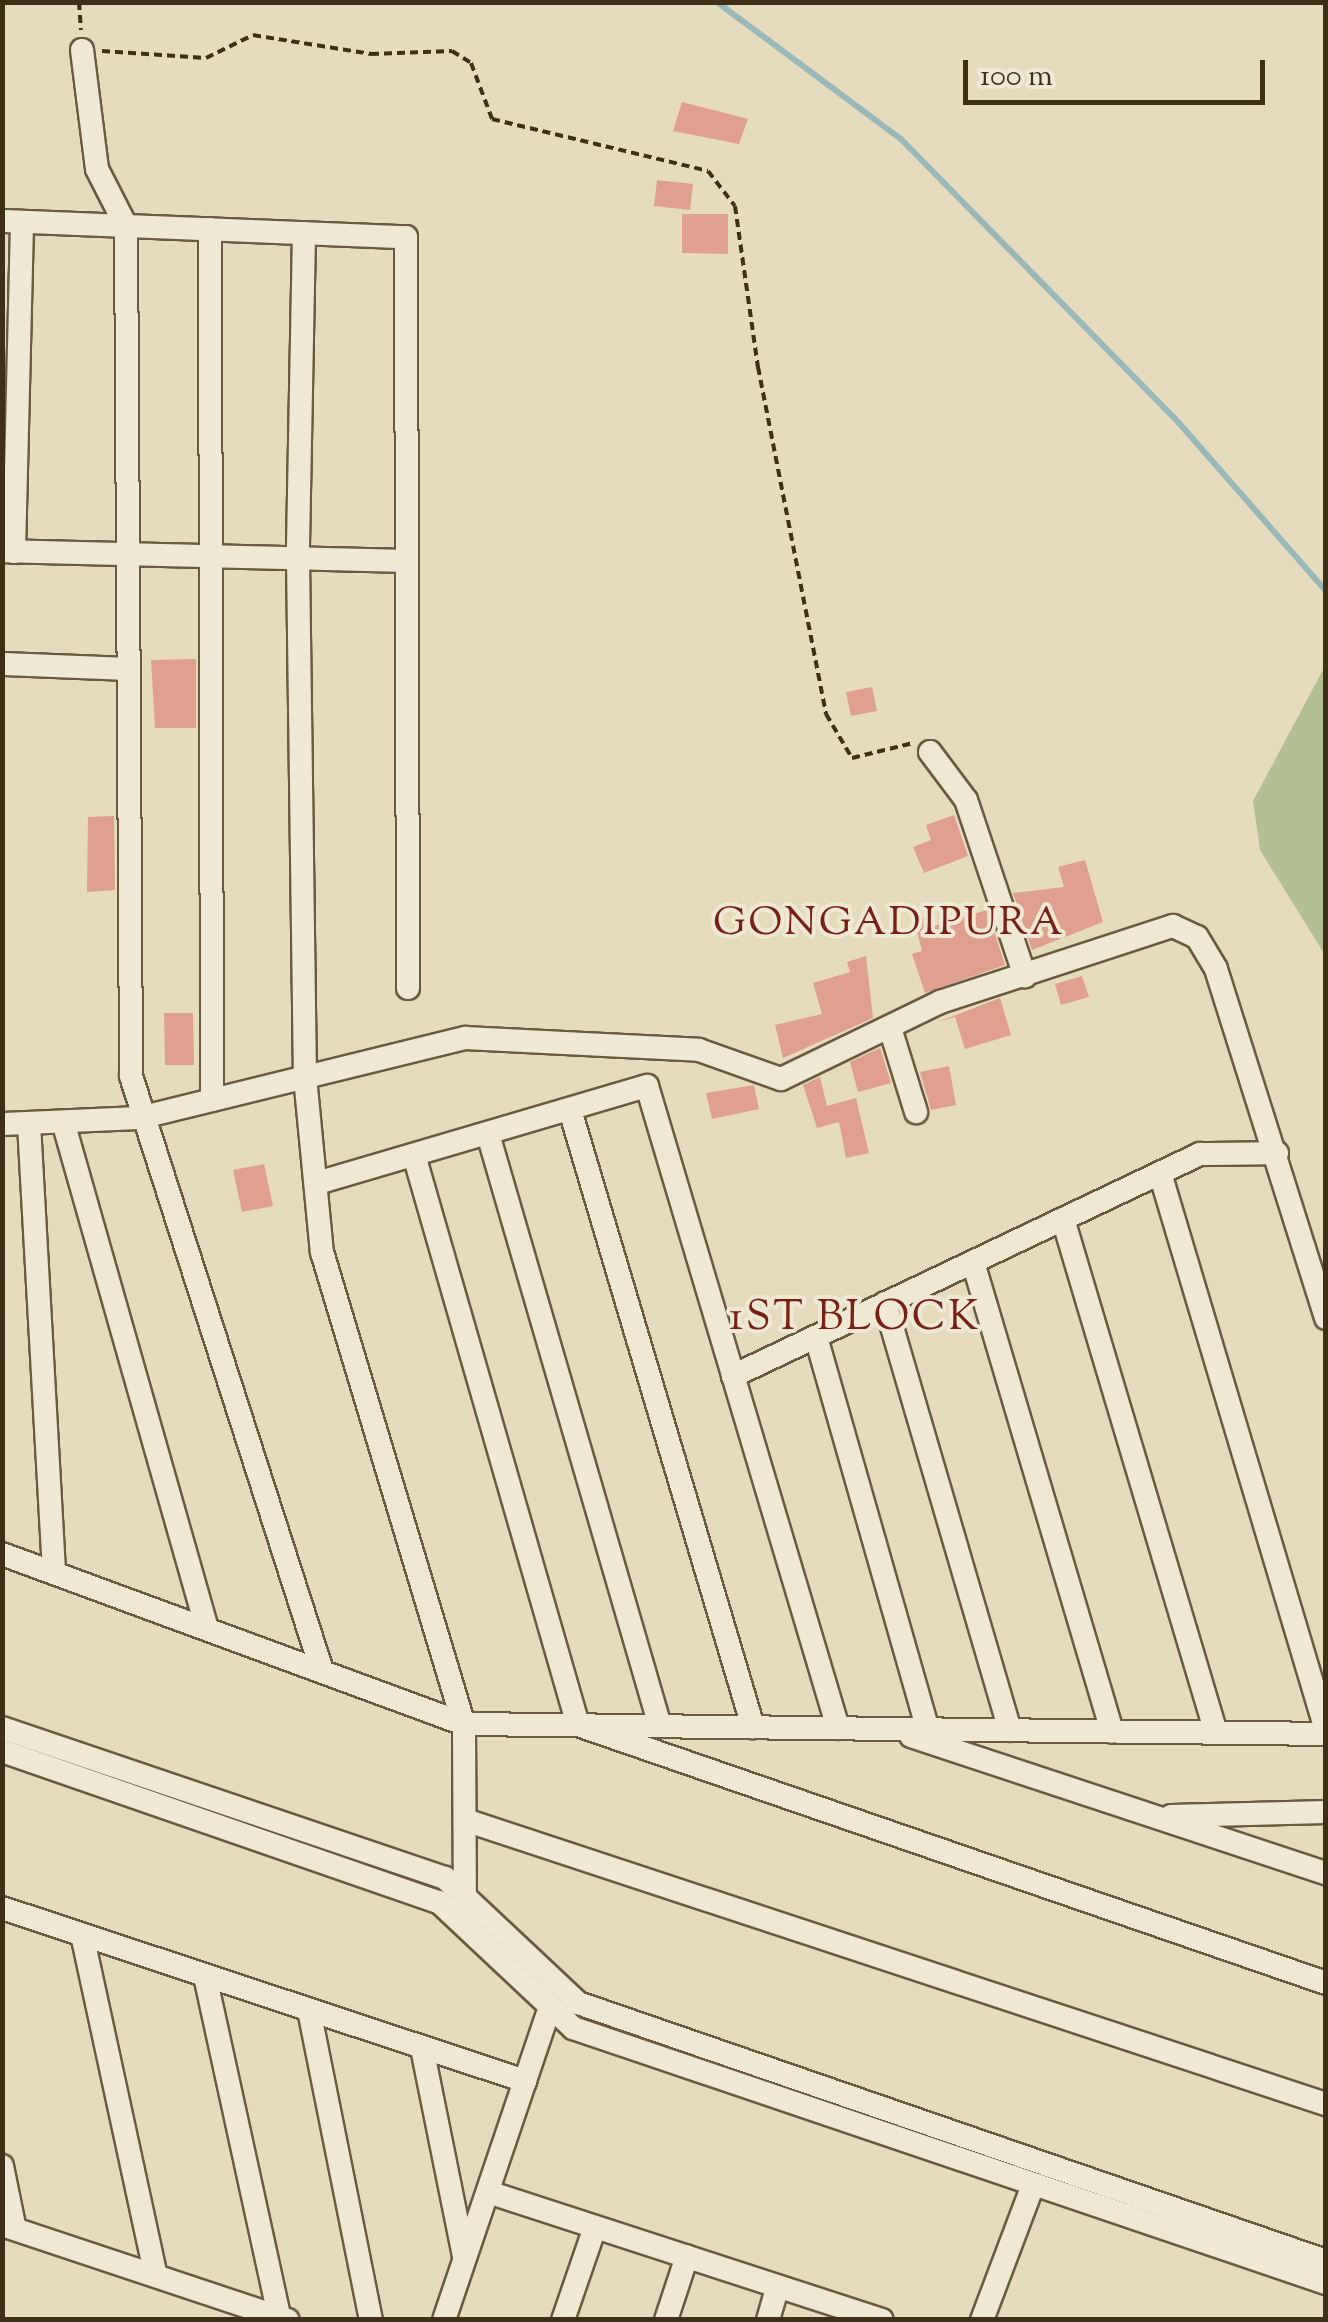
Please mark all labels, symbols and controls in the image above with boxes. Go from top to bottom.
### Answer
scale bar [968,40,1270,102]
text: 100 m [980,56,1053,99]
district label: GONGADIPURA [713,901,1065,949]
district label: 1ST BLOCK [729,1294,981,1344]

